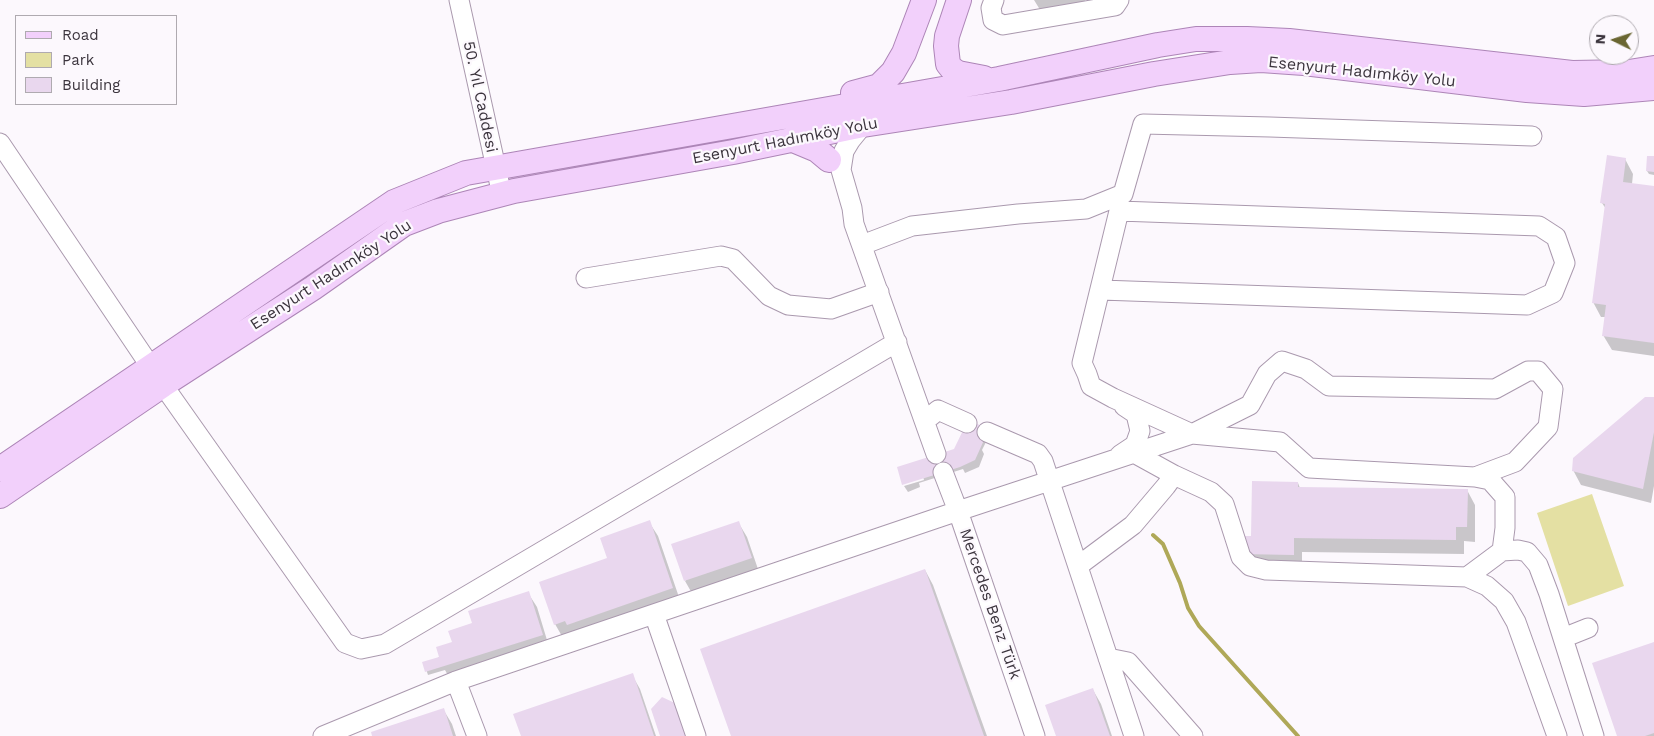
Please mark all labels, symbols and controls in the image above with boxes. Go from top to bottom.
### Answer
legend [15,15,178,105]
north arrow [1589,15,1639,65]
text: Road [62,26,99,44]
text: N [1592,33,1608,45]
street label: 50. Yıl Caddesi [459,40,501,154]
text: Park [62,51,94,69]
street label: Esenyurt Hadımköy Yolu [1267,53,1457,91]
text: Building [62,76,120,94]
street label: Esenyurt Hadımköy Yolu [691,114,879,168]
street label: Esenyurt Hadımköy Yolu [247,216,415,334]
street label: Mercedes Benz Türk [955,526,1025,682]

